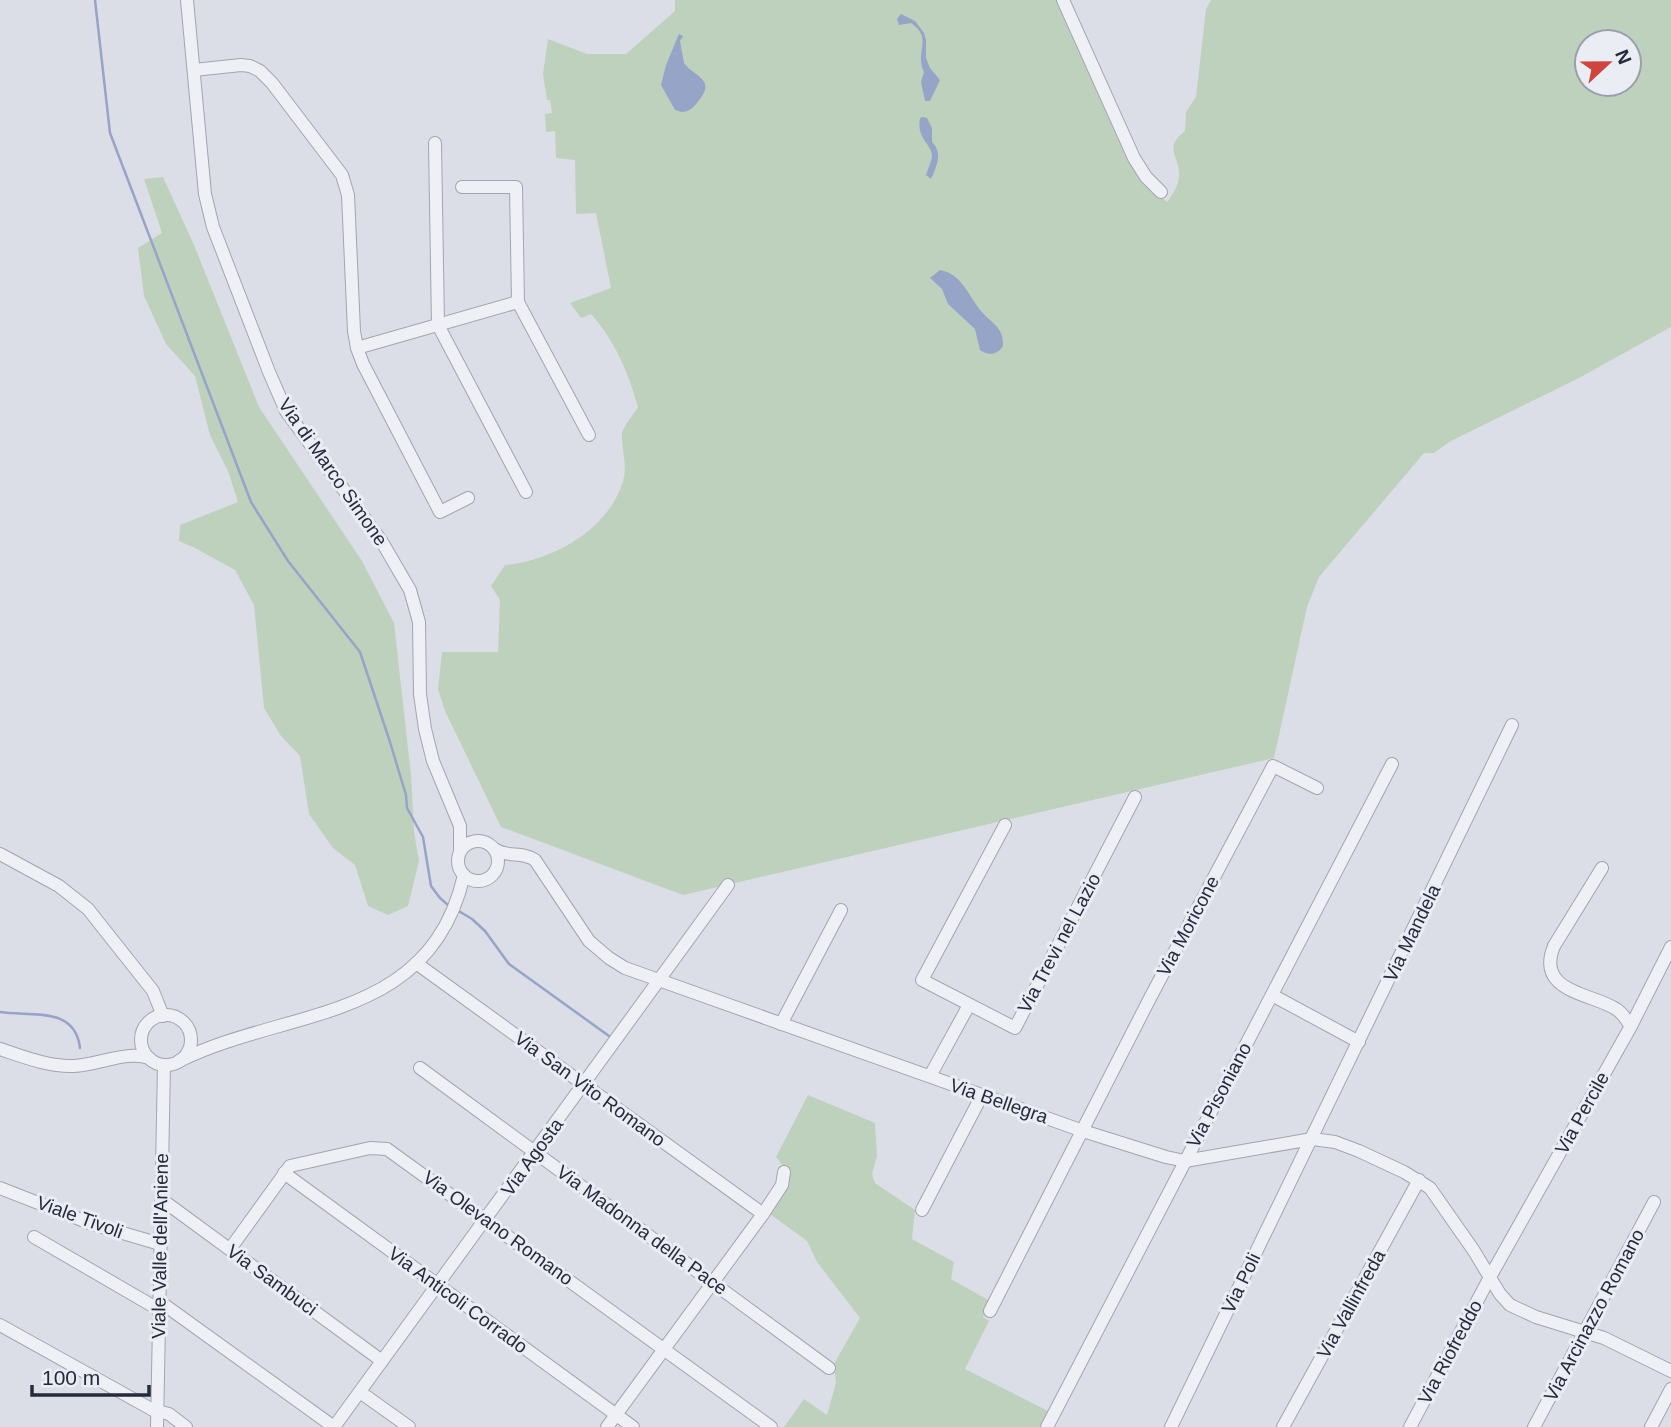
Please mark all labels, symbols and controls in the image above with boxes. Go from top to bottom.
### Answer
north arrow [1573,28,1643,98]
text: N [1611,47,1636,67]
street label: Via di Marco Simone [274,394,392,550]
street label: Via Trevi nel Lazio [1013,870,1105,1016]
street label: Via Moricone [1153,872,1223,980]
street label: Via Mandela [1379,881,1445,985]
street label: Via San Vito Romano [511,1027,669,1151]
street label: Via Pisoniano [1183,1039,1255,1151]
street label: Via Percile [1551,1068,1613,1158]
street label: Via Bellegra [947,1074,1051,1128]
street label: Via Agosta [497,1114,567,1200]
street label: Viale Valle dell'Aniene [148,1153,172,1339]
street label: Via Madonna della Pace [553,1161,731,1299]
street label: Via Olevano Romano [419,1167,577,1289]
street label: Viale Tivoli [34,1192,126,1242]
street label: Via Arcinazzo Romano [1540,1225,1648,1405]
street label: Via Sambuci [223,1240,321,1320]
street label: Via Anticoli Corrado [384,1243,532,1357]
street label: Via Vallinfreda [1313,1246,1390,1362]
street label: Via Poli [1218,1250,1264,1316]
street label: Via Riofreddo [1414,1296,1486,1408]
scale bar [32,1354,149,1398]
text: 100 m [42,1366,100,1389]

